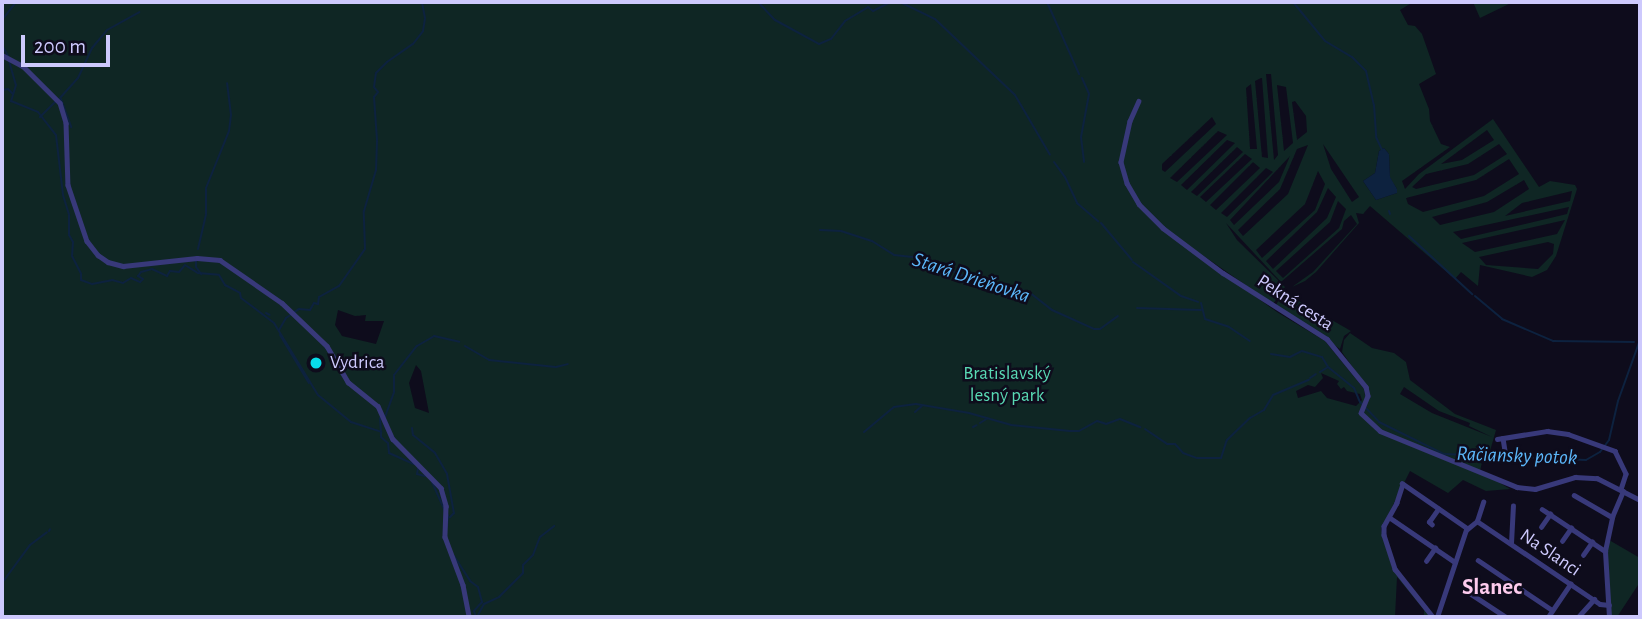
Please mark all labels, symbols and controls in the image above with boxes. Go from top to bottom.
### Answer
scale bar [24,21,114,65]
text: 200 m [34,36,86,57]
water label: Stará Drieňovka [909,247,1033,309]
street label: Pekná cesta [1253,270,1337,336]
place label: Vydrica [330,352,385,374]
marker: Vydrica [308,355,324,371]
park label: Bratislavský lesný park [963,363,1051,407]
water label: Račiansky potok [1456,441,1578,471]
street label: Na Slanci [1515,524,1585,582]
district label: Slanec [1462,574,1522,602]

